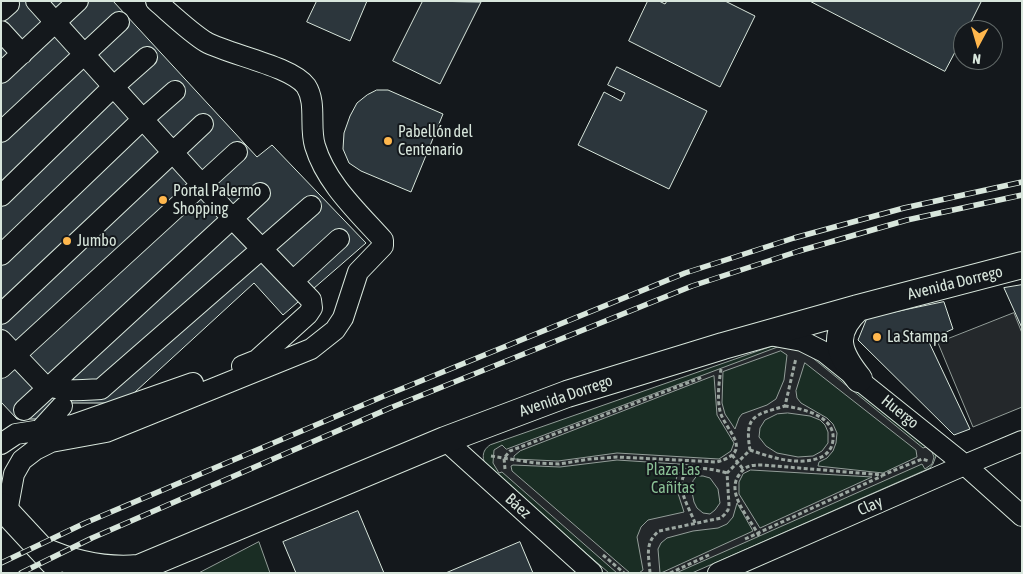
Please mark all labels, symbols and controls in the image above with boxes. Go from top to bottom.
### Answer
north arrow [953,20,1003,70]
text: N [972,51,981,67]
place label: Pabellón del Centenario [398,122,473,160]
marker: Pabellón del Centenario [382,135,394,147]
place label: Portal Palermo Shopping [173,181,261,219]
marker: Portal Palermo Shopping [157,194,169,206]
place label: Jumbo [77,231,116,251]
marker: Jumbo [61,235,73,247]
street label: Avenida Dorrego [905,262,1005,304]
place label: La Stampa [887,327,948,347]
marker: La Stampa [871,331,883,343]
street label: Avenida Dorrego [517,371,615,421]
street label: Huergo [877,391,923,433]
park label: Plaza Las Cañitas [646,460,700,498]
street label: Báez [501,489,535,523]
street label: Clay [854,492,886,520]

